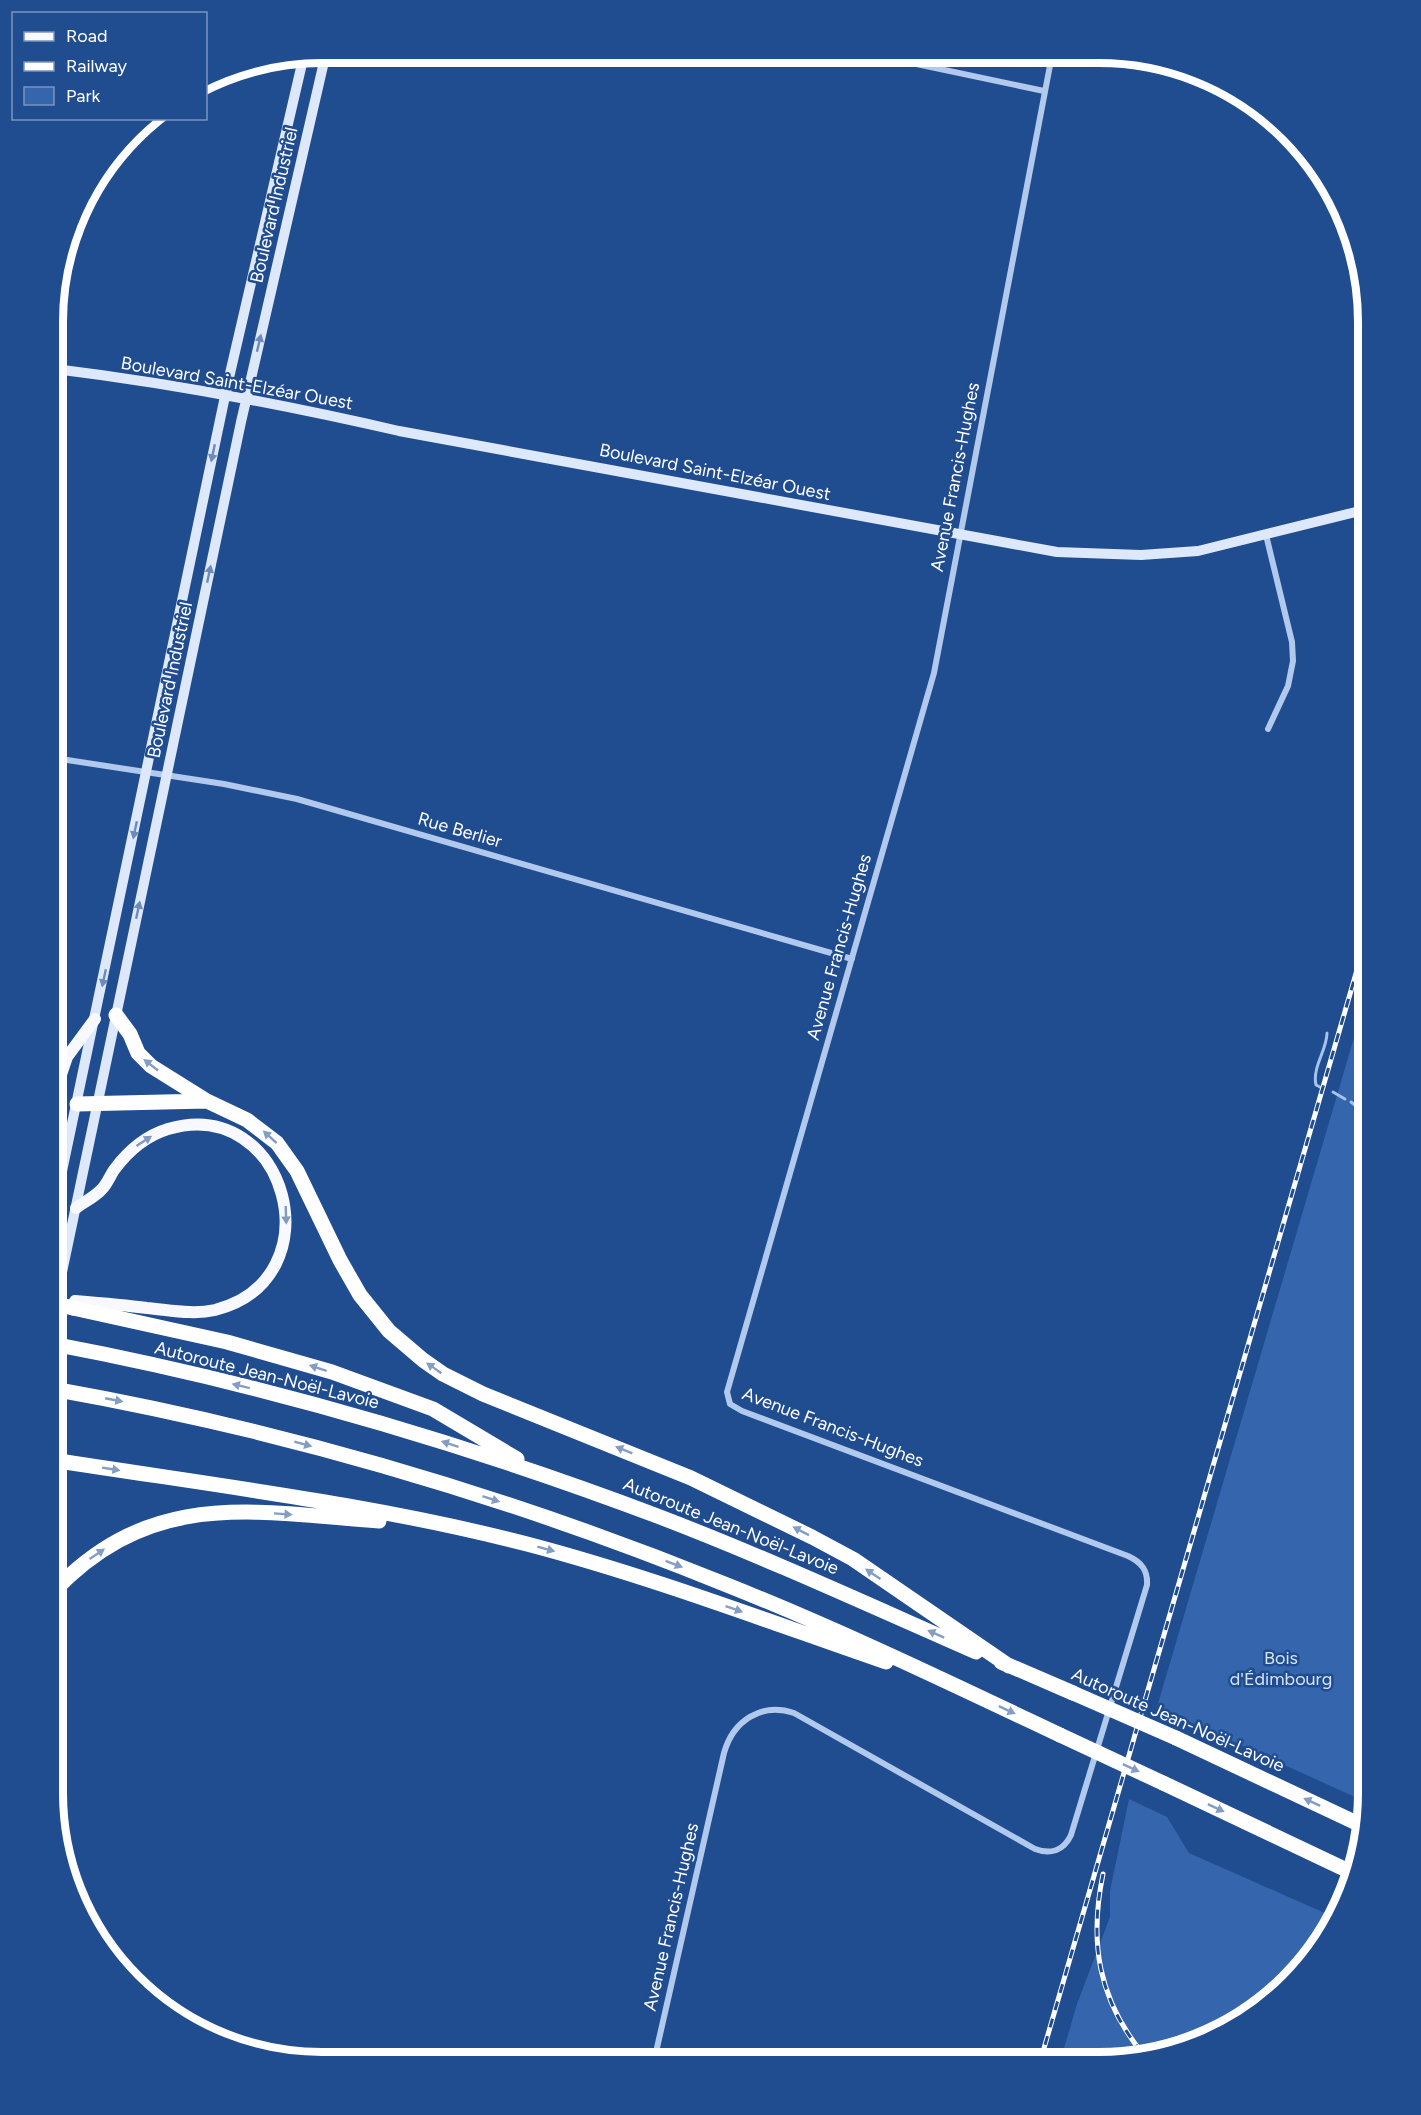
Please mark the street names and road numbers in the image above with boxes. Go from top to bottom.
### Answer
street label: Boulevard Industriel [245,125,303,285]
street label: Boulevard Saint-Elzéar Ouest [119,352,355,414]
street label: Avenue Francis-Hughes [926,380,984,574]
street label: Boulevard Saint-Elzéar Ouest [597,439,833,505]
street label: Boulevard Industriel [143,600,197,760]
street label: Rue Berlier [415,807,505,853]
street label: Avenue Francis-Hughes [802,851,876,1043]
street label: Autoroute Jean-Noël-Lavoie [152,1336,382,1414]
street label: Avenue Francis-Hughes [739,1382,927,1472]
street label: Autoroute Jean-Noël-Lavoie [620,1473,842,1579]
street label: Autoroute Jean-Noël-Lavoie [1068,1663,1288,1777]
street label: Avenue Francis-Hughes [639,1821,703,2013]

